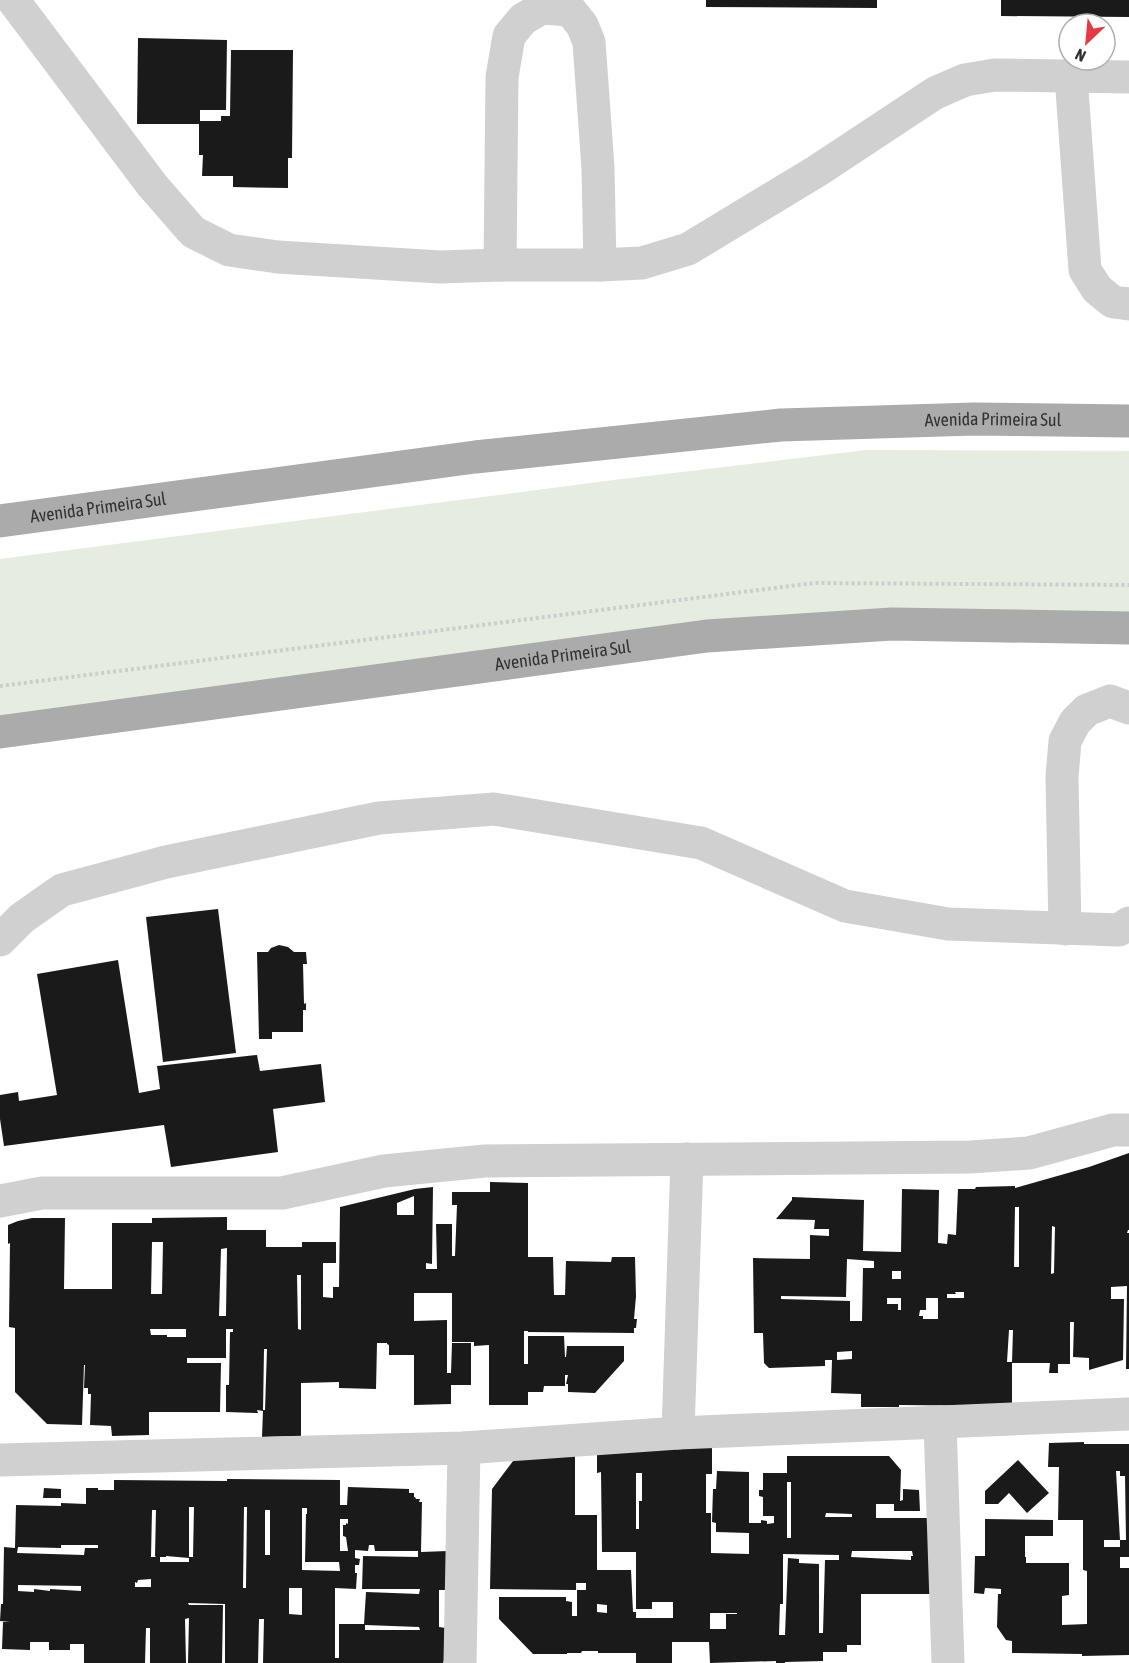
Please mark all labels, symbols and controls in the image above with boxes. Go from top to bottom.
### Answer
north arrow [1057,12,1117,72]
text: N [1072,45,1089,66]
street label: Avenida Primeira Sul [924,408,1062,431]
street label: Avenida Primeira Sul [29,488,168,527]
street label: Avenida Primeira Sul [494,635,632,675]

